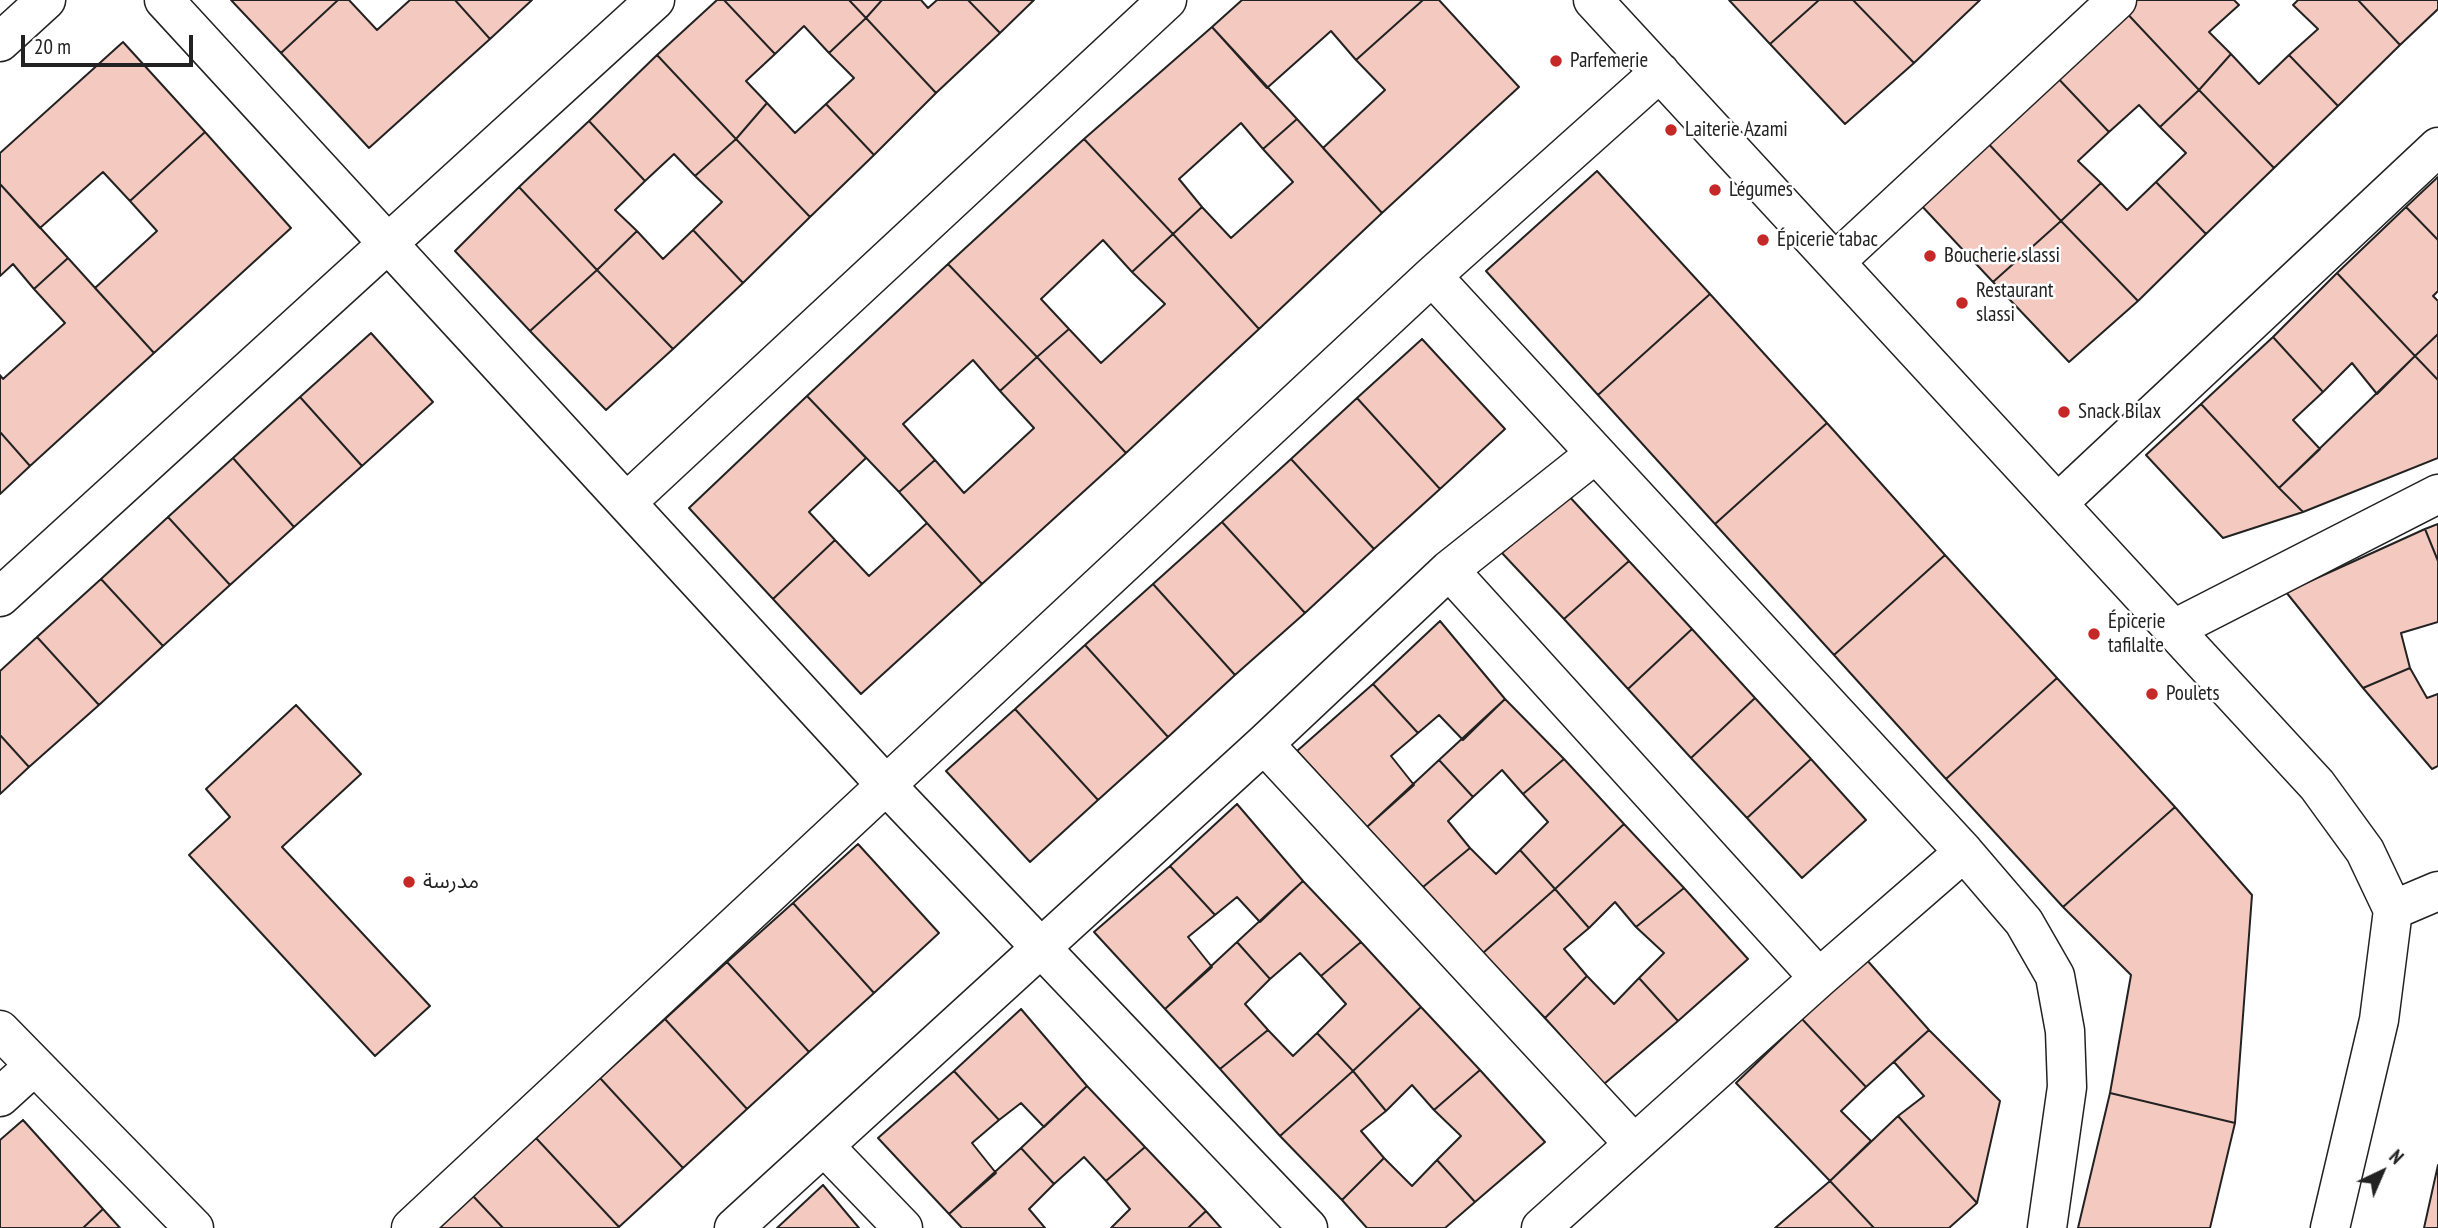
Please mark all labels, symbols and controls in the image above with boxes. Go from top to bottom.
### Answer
scale bar [24,21,196,65]
text: 20 m [34,33,71,60]
place label: Parfemerie [1570,48,1648,74]
marker: Parfemerie [1548,53,1564,69]
place label: Laiterie Azami [1685,117,1788,143]
marker: Laiterie Azami [1663,122,1679,138]
place label: Légumes [1729,177,1793,203]
marker: Légumes [1707,182,1723,198]
place label: Épicerie tabac [1777,227,1878,253]
marker: Épicerie tabac [1755,232,1771,248]
place label: Boucherie slassi [1944,243,2060,269]
marker: Boucherie slassi [1922,248,1938,264]
place label: Restaurant slassi [1976,278,2053,328]
marker: Restaurant slassi [1954,295,1970,311]
place label: Snack Bilax [2078,399,2161,425]
marker: Snack Bilax [2056,404,2072,420]
place label: Épicerie tafilalte [2108,609,2165,659]
marker: Épicerie tafilalte [2086,626,2102,642]
place label: Poulets [2166,681,2219,707]
marker: Poulets [2144,686,2160,702]
place label: مدرسة [423,869,479,895]
marker: مدرسة [401,874,417,890]
north arrow [2347,1137,2417,1207]
text: N [2385,1145,2409,1169]

